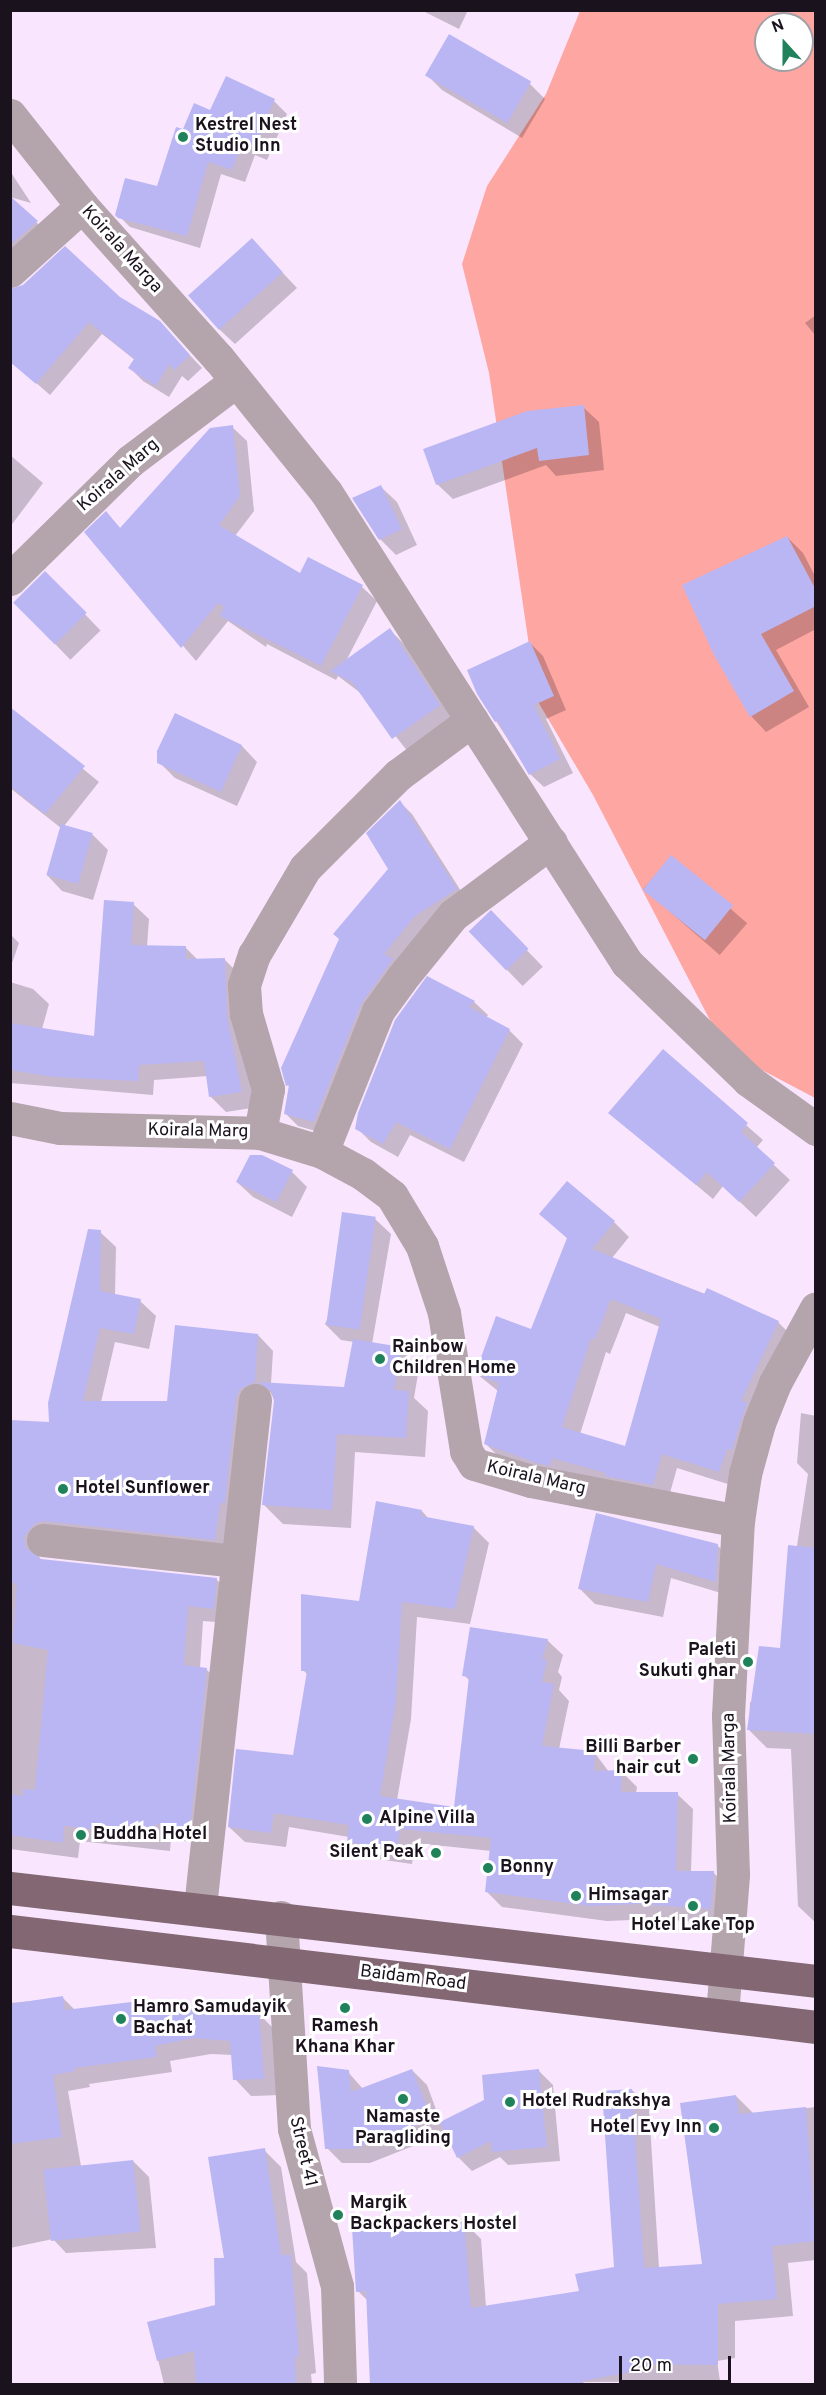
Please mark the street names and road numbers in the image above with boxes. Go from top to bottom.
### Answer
street label: Koirala Marga [76,202,166,298]
street label: Koirala Marg [74,435,164,517]
street label: Koirala Marg [147,1120,249,1144]
street label: Koirala Marg [484,1457,588,1501]
street label: Koirala Marga [719,1713,743,1823]
street label: Baidam Road [359,1962,467,1996]
street label: Street 41 [283,2115,321,2189]

